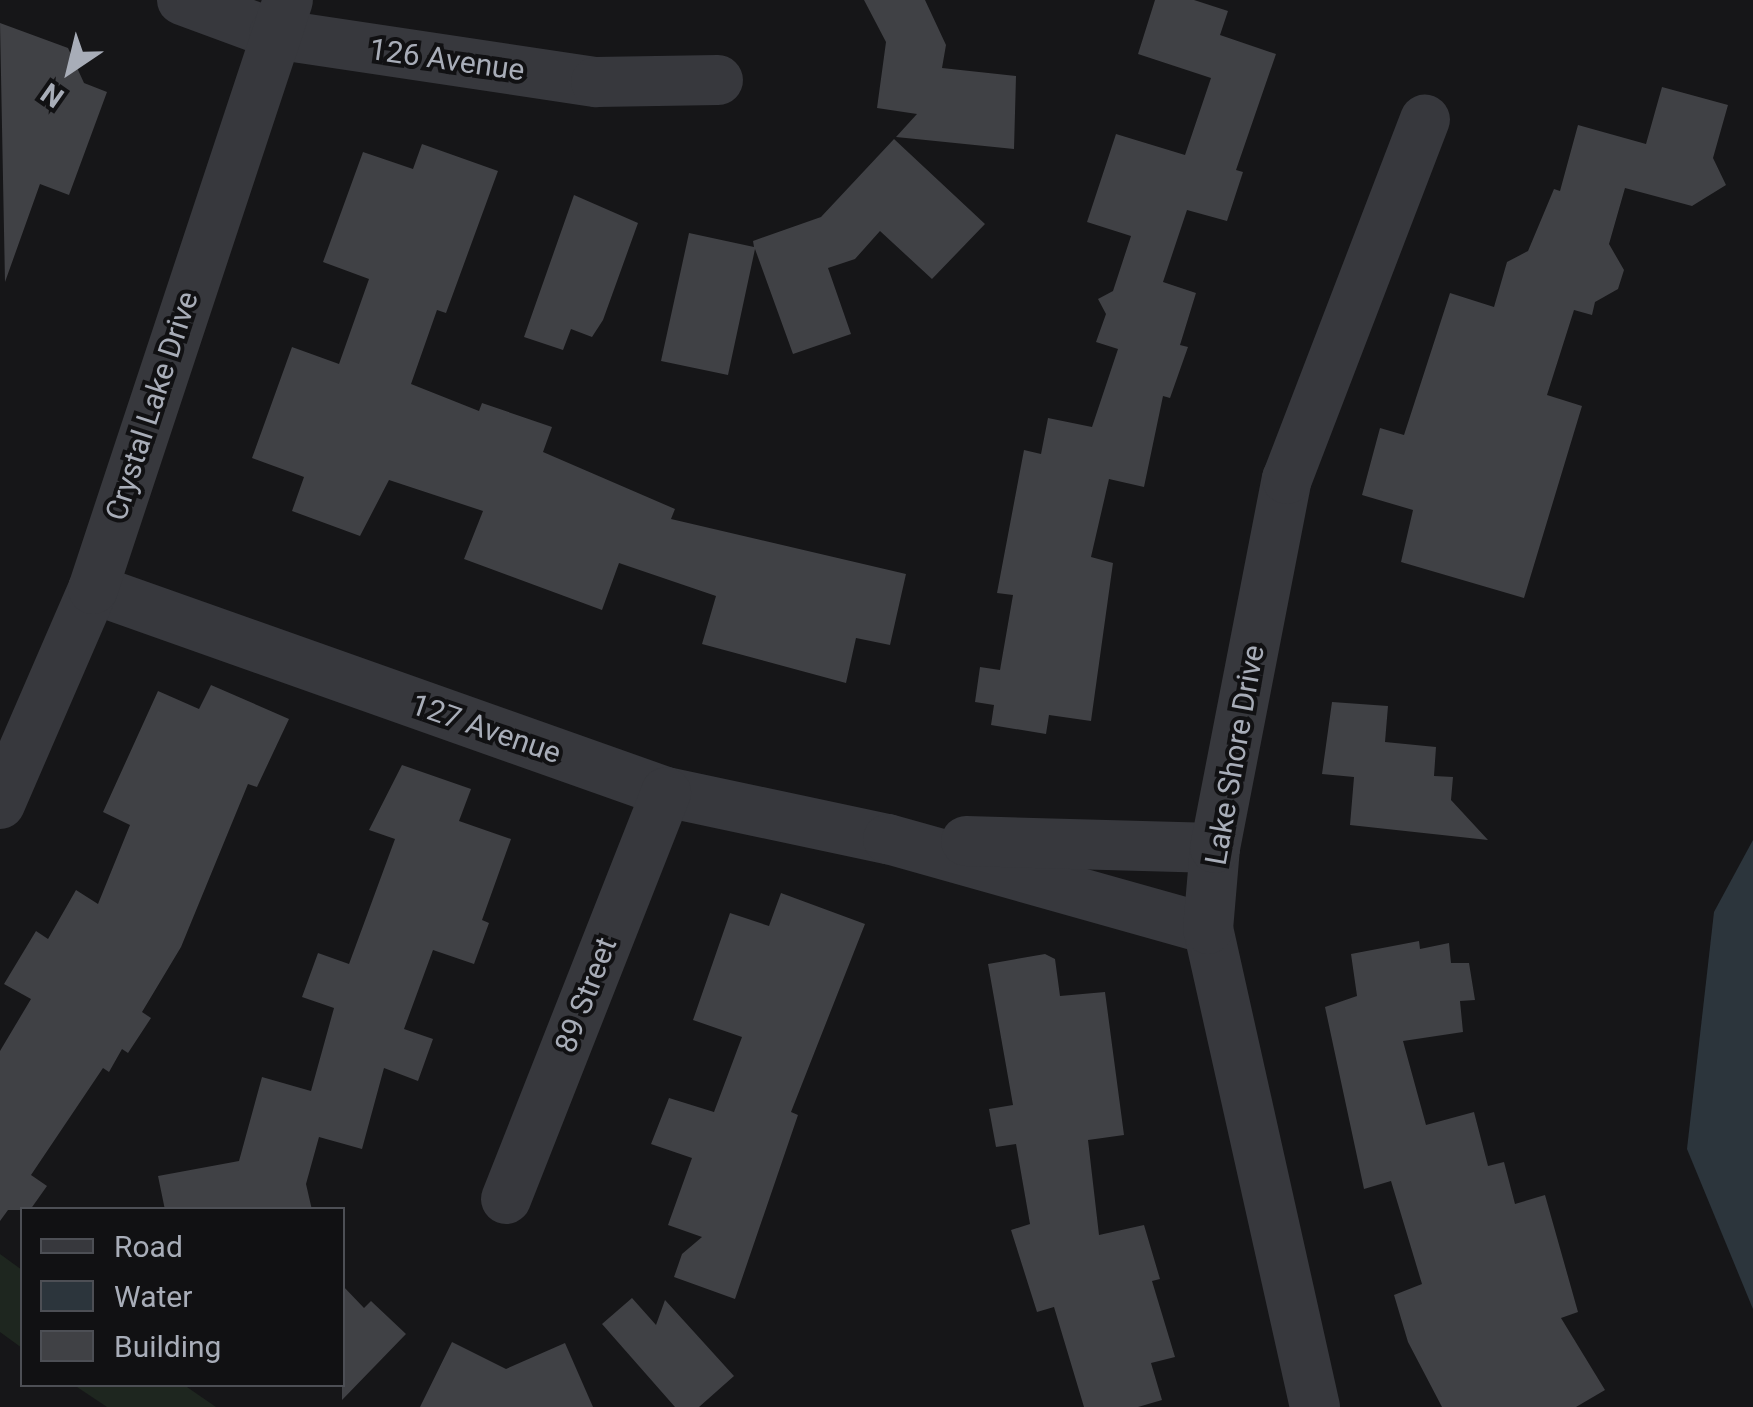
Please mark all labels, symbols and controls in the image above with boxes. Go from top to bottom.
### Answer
north arrow [20,20,120,120]
street label: 126 Avenue [367,31,527,89]
text: N [35,76,70,114]
street label: Crystal Lake Drive [98,287,206,525]
street label: Lake Shore Drive [1198,642,1272,868]
street label: 127 Avenue [406,687,566,771]
street label: 89 Street [548,932,624,1058]
legend [20,1207,345,1387]
text: Road [114,1229,183,1264]
text: Water [114,1279,192,1314]
text: Building [114,1329,221,1364]

